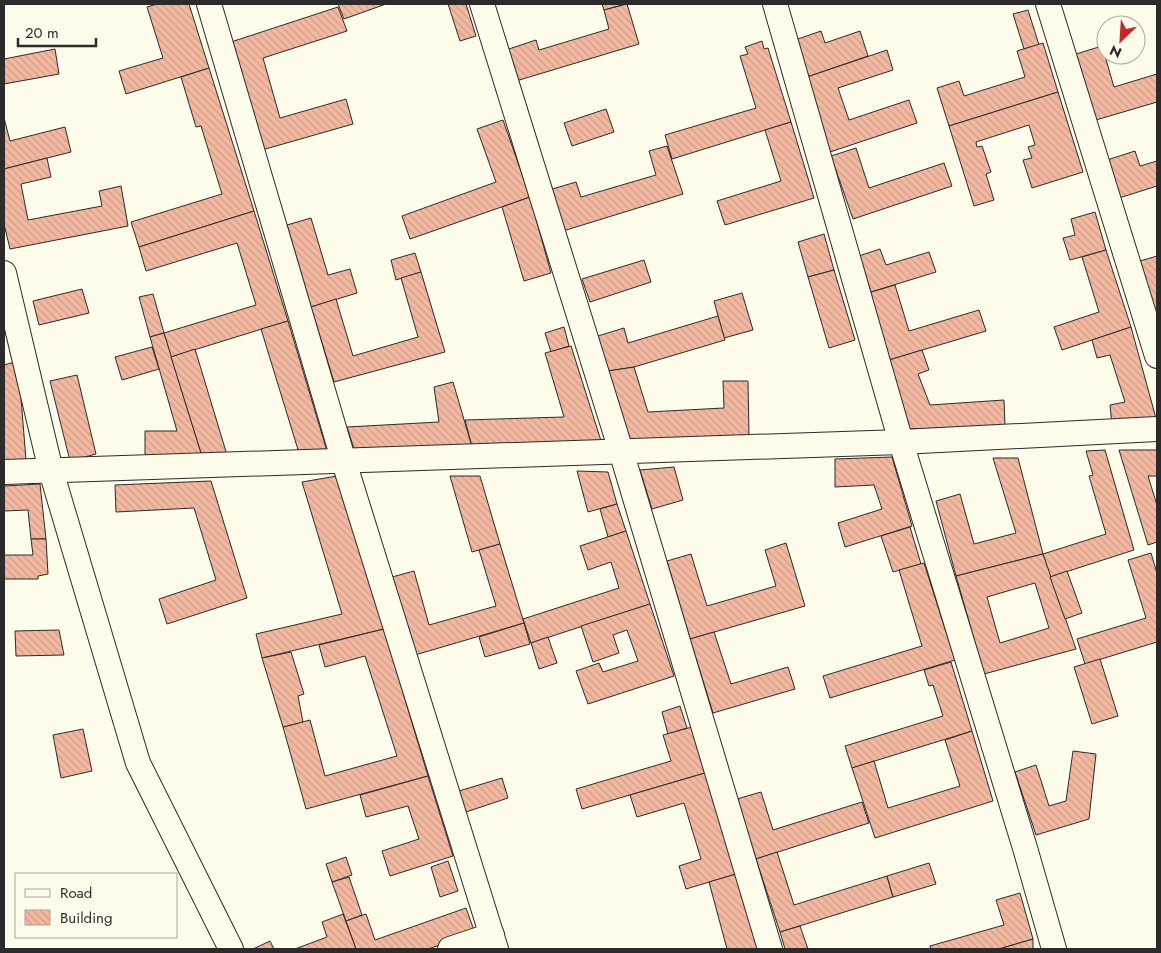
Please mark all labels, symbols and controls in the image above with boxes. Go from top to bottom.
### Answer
scale bar [18,15,95,47]
north arrow [1096,15,1146,65]
text: 20 m [25,22,59,44]
text: N [1106,40,1125,63]
legend [15,873,178,938]
text: Road [60,882,92,904]
text: Building [60,907,112,929]

